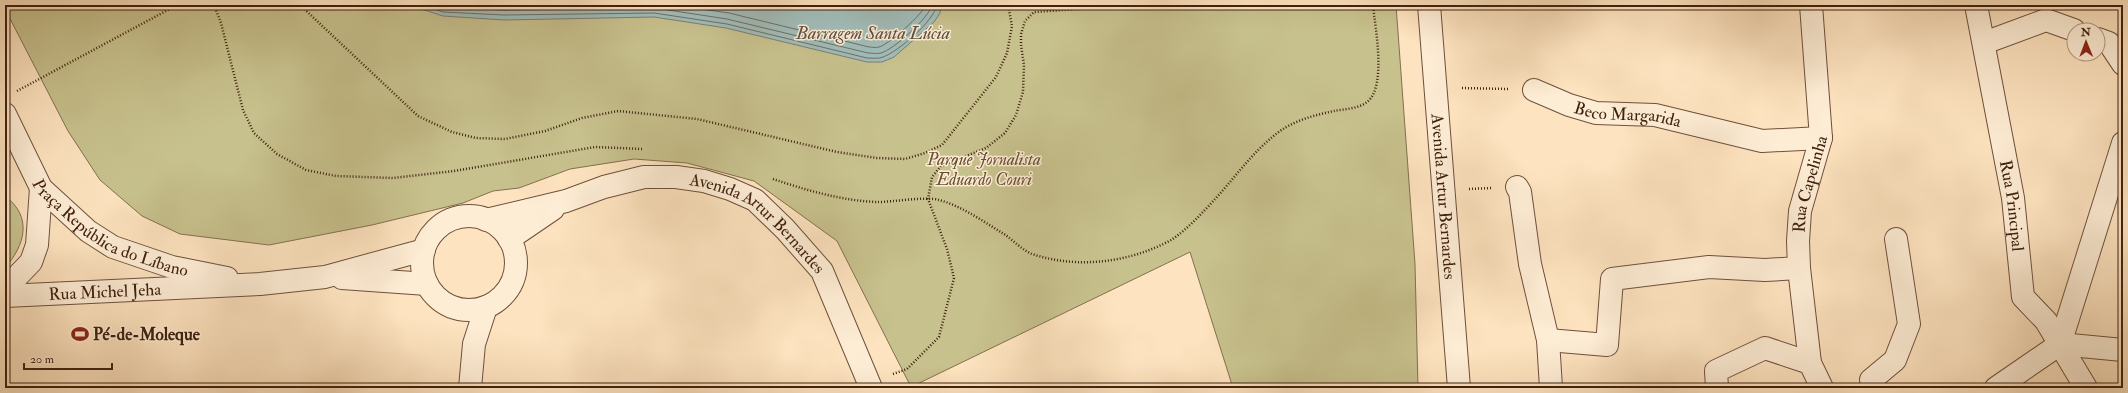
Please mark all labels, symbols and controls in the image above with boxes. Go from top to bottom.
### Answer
water label: Barragem Santa Lúcia [795,22,950,45]
north arrow [2066,22,2106,62]
text: N [2080,26,2092,39]
street label: Beco Margarida [1572,97,1684,132]
street label: Avenida Artur Bernardes [1426,112,1460,280]
street label: Rua Capelinha [1789,132,1832,233]
park label: Parque Jornalista Eduardo Couri [926,149,1041,190]
street label: Rua Principal [1995,158,2028,253]
street label: Avenida Artur Bernardes [687,169,829,278]
street label: Praça República do Líbano [27,176,190,281]
street label: Rua Michel Jeha [48,279,163,305]
sports icon: Pé-de-Moleque [70,324,90,344]
place label: Pé-de-Moleque [93,324,201,346]
scale bar [24,345,112,371]
text: 20 m [30,352,55,367]

